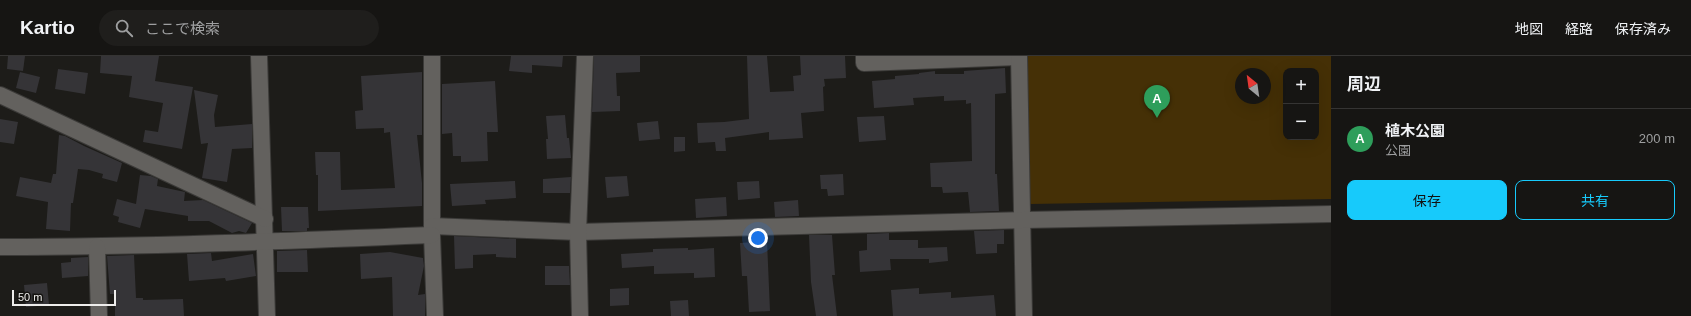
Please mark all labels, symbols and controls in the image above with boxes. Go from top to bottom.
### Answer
search box [99,10,379,46]
text: Kartio [20,17,75,38]
icon: search [113,17,135,39]
text: ここで検索 [145,20,220,37]
text: 地図 [1515,21,1543,37]
text: 経路 [1565,21,1593,37]
text: 保存済み [1615,21,1671,37]
north arrow [1235,68,1271,104]
map controls [1283,68,1319,140]
button: + [1283,68,1319,104]
text: 周辺 [1347,75,1381,94]
pin: A [1144,85,1170,118]
button: − [1283,104,1319,140]
text: 植木公園 [1385,122,1445,139]
text: A [1355,131,1365,146]
text: 200 m [1639,131,1675,146]
text: 公園 [1385,143,1411,158]
button: 保存 [1347,180,1507,220]
button: 共有 [1515,180,1675,220]
your location [748,228,768,248]
scale bar [12,288,116,307]
text: 50 m [18,291,42,303]

